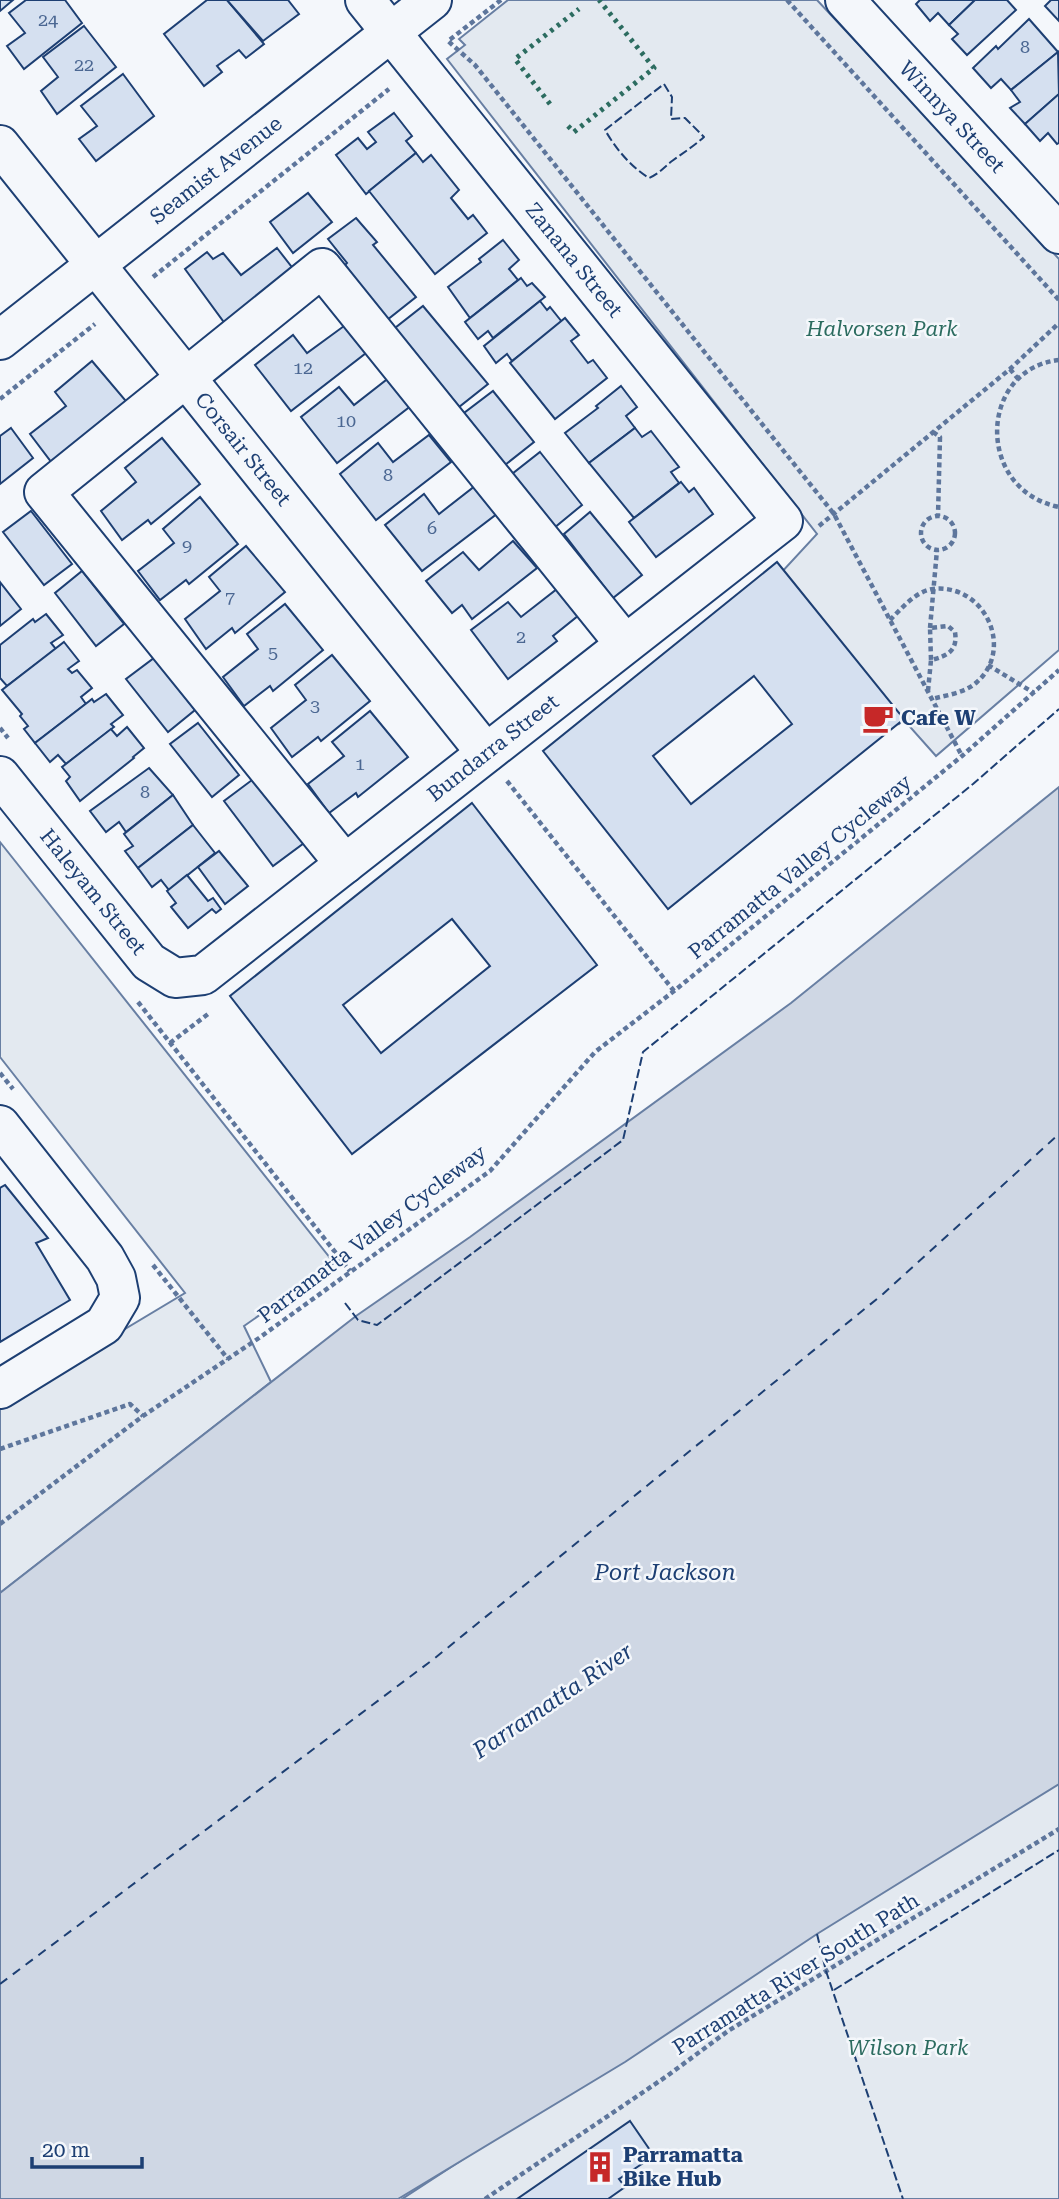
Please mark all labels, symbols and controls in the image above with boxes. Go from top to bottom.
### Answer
house number: 24 [38,9,58,30]
house number: 8 [1020,36,1030,57]
house number: 22 [74,54,94,75]
street label: Winnya Street [894,56,1010,178]
street label: Seamist Avenue [145,111,287,229]
street label: Zanana Street [521,198,627,322]
park label: Halvorsen Park [805,317,958,341]
house number: 12 [293,357,313,378]
street label: Corsair Street [190,388,296,511]
house number: 10 [336,410,356,431]
house number: 8 [383,464,393,485]
house number: 6 [427,517,437,538]
house number: 9 [182,535,192,556]
house number: 7 [225,587,235,608]
house number: 2 [516,626,526,647]
house number: 5 [268,642,278,663]
street label: Bundarra Street [423,689,563,806]
house number: 3 [310,695,320,716]
cafe icon: Cafe W [861,701,895,735]
place label: Cafe W [901,706,976,730]
house number: 1 [355,753,365,774]
street label: Parramatta Valley Cycleway [684,769,917,964]
house number: 8 [140,781,150,802]
street label: Haleyam Street [35,824,151,960]
street label: Parramatta Valley Cycleway [253,1140,491,1328]
water label: Port Jackson [593,1559,736,1586]
water label: Parramatta River [467,1637,638,1765]
street label: Parramatta River South Path [669,1888,924,2060]
park label: Wilson Park [848,2036,969,2060]
scale bar [32,2126,142,2170]
text: 20 m [42,2138,90,2162]
place label: Parramatta Bike Hub [623,2143,743,2191]
building icon: Parramatta Bike Hub [583,2150,617,2184]

